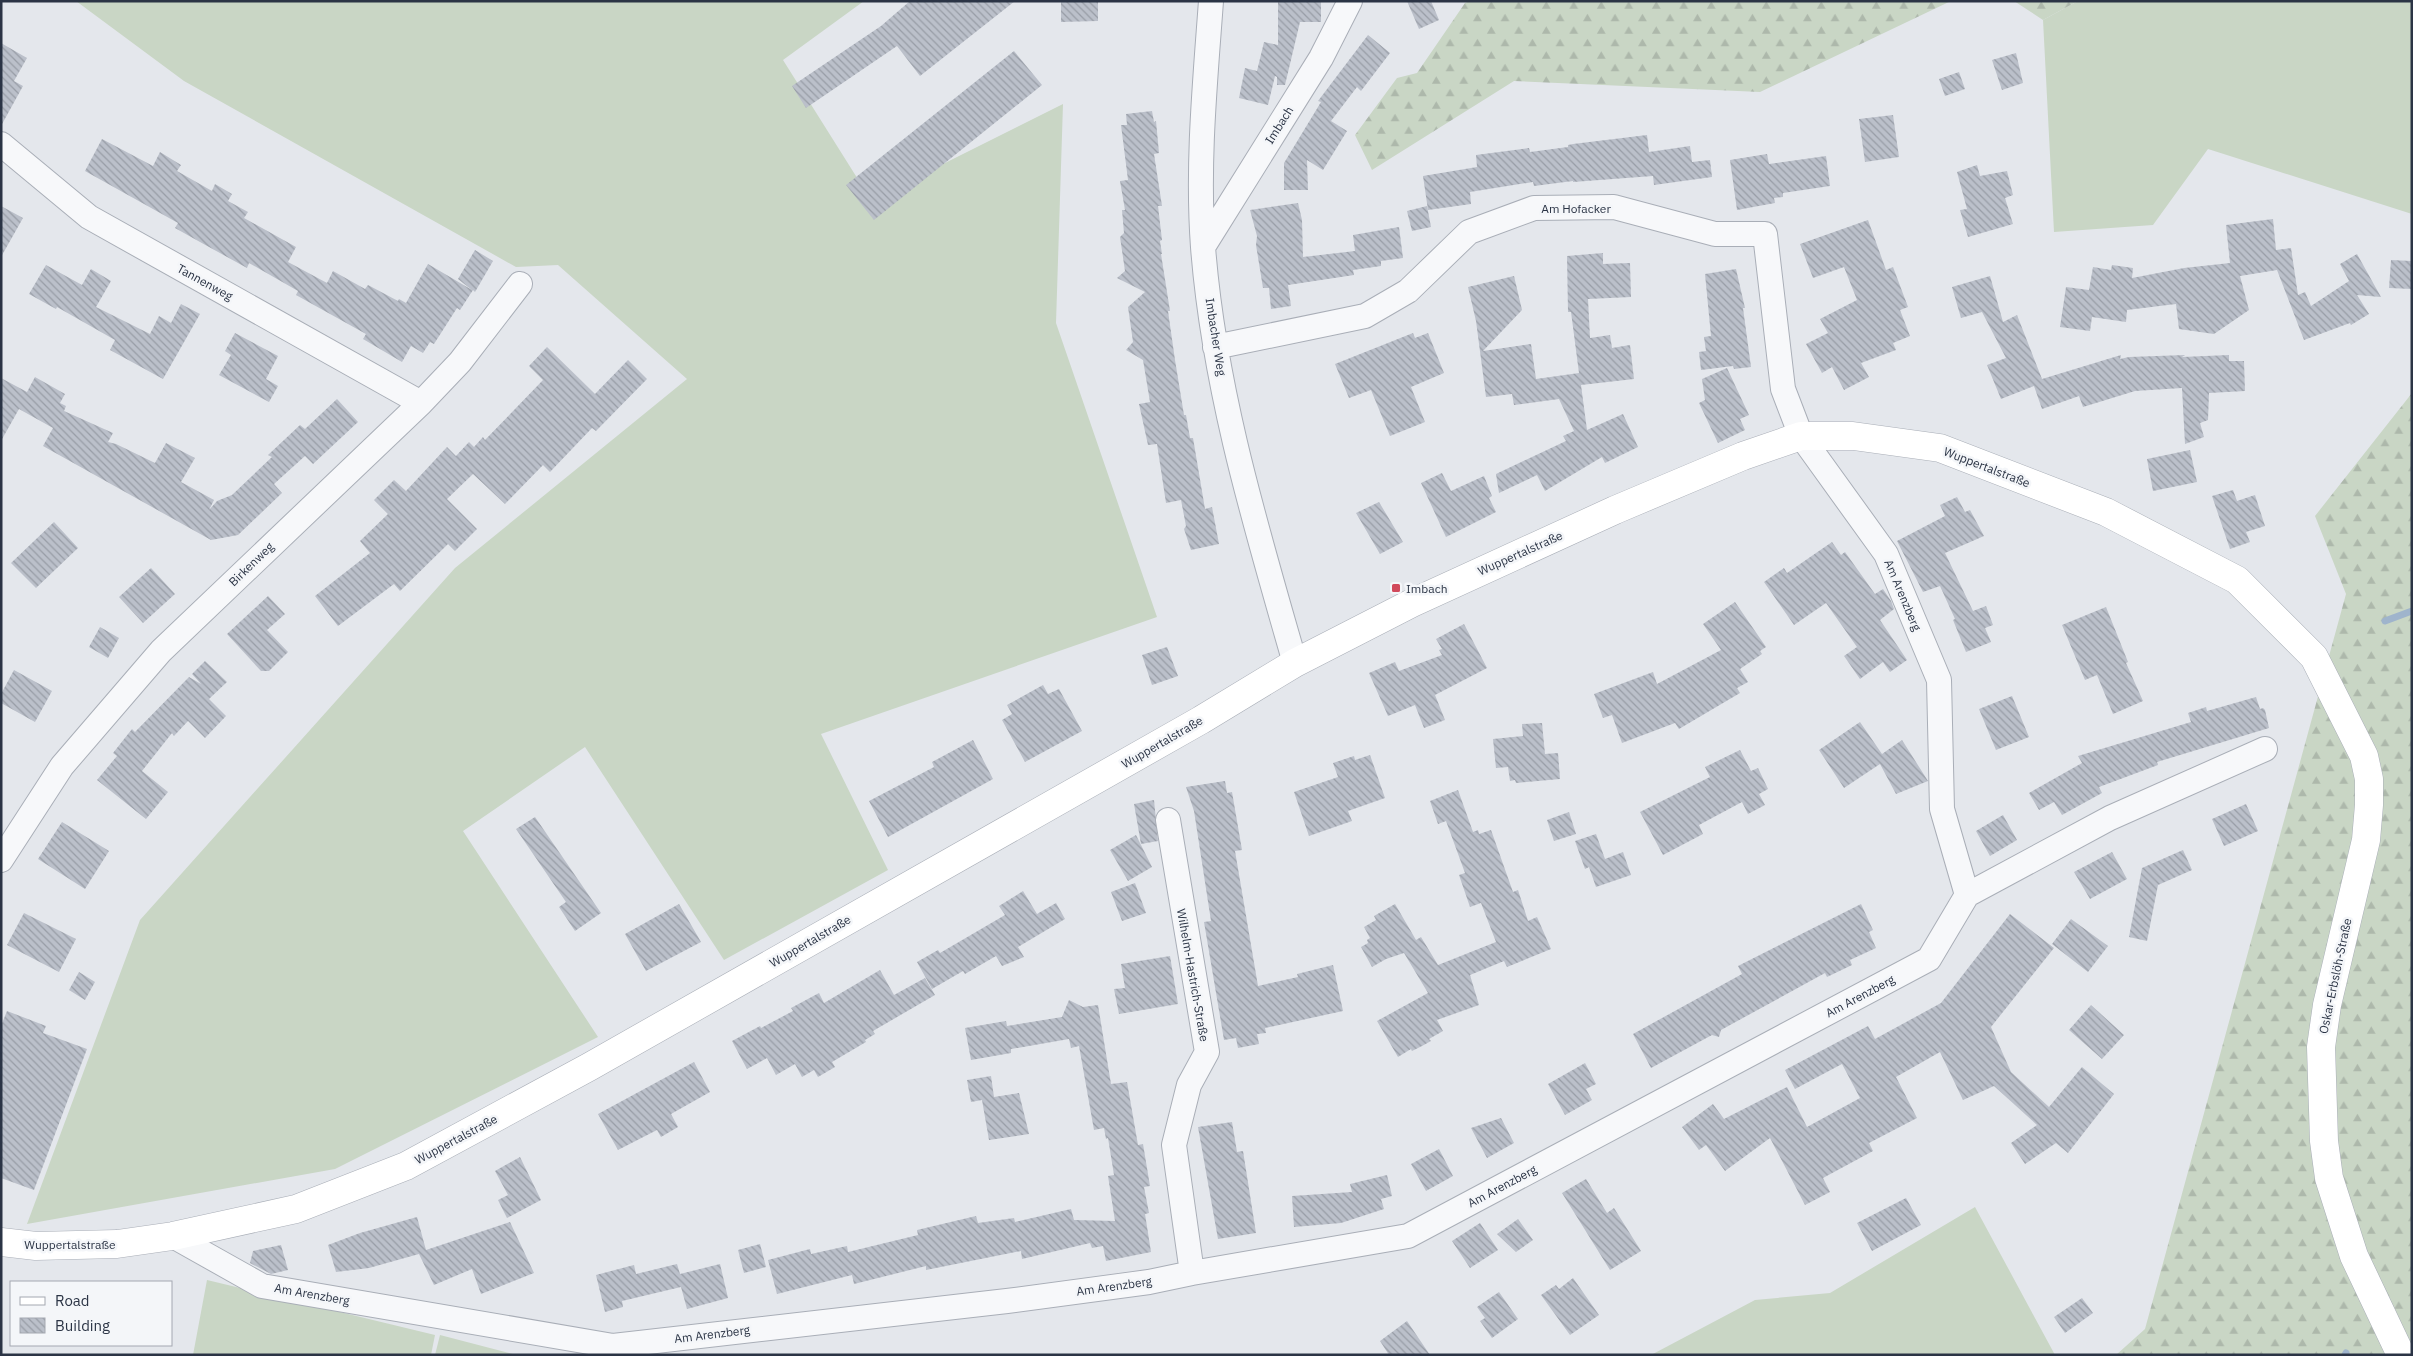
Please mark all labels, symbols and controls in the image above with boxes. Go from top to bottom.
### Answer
street label: Imbach [1262,103,1296,147]
street label: Am Hofacker [1541,201,1611,216]
street label: Tannenweg [174,261,236,304]
street label: Imbacher Weg [1202,297,1230,378]
street label: Wuppertalstraße [1942,444,2033,491]
street label: Wuppertalstraße [1475,527,1565,578]
street label: Birkenweg [225,538,277,589]
street label: Am Arenzberg [1881,557,1925,634]
place label: Imbach [1406,581,1448,596]
marker: Imbach [1390,582,1402,594]
street label: Wuppertalstraße [1119,712,1206,771]
street label: Wilhelm-Hastrich-Straße [1174,907,1212,1043]
street label: Wuppertalstraße [767,911,854,970]
street label: Oskar-Erbslöh-Straße [2315,916,2355,1035]
street label: Am Arenzberg [1823,971,1898,1020]
street label: Wuppertalstraße [412,1111,500,1167]
street label: Am Arenzberg [1465,1161,1540,1210]
street label: Wuppertalstraße [24,1237,116,1252]
street label: Am Arenzberg [1075,1273,1153,1299]
street label: Am Arenzberg [273,1280,351,1308]
legend [10,1281,172,1346]
text: Road [55,1291,90,1310]
text: Building [55,1316,110,1335]
street label: Am Arenzberg [673,1322,751,1346]

